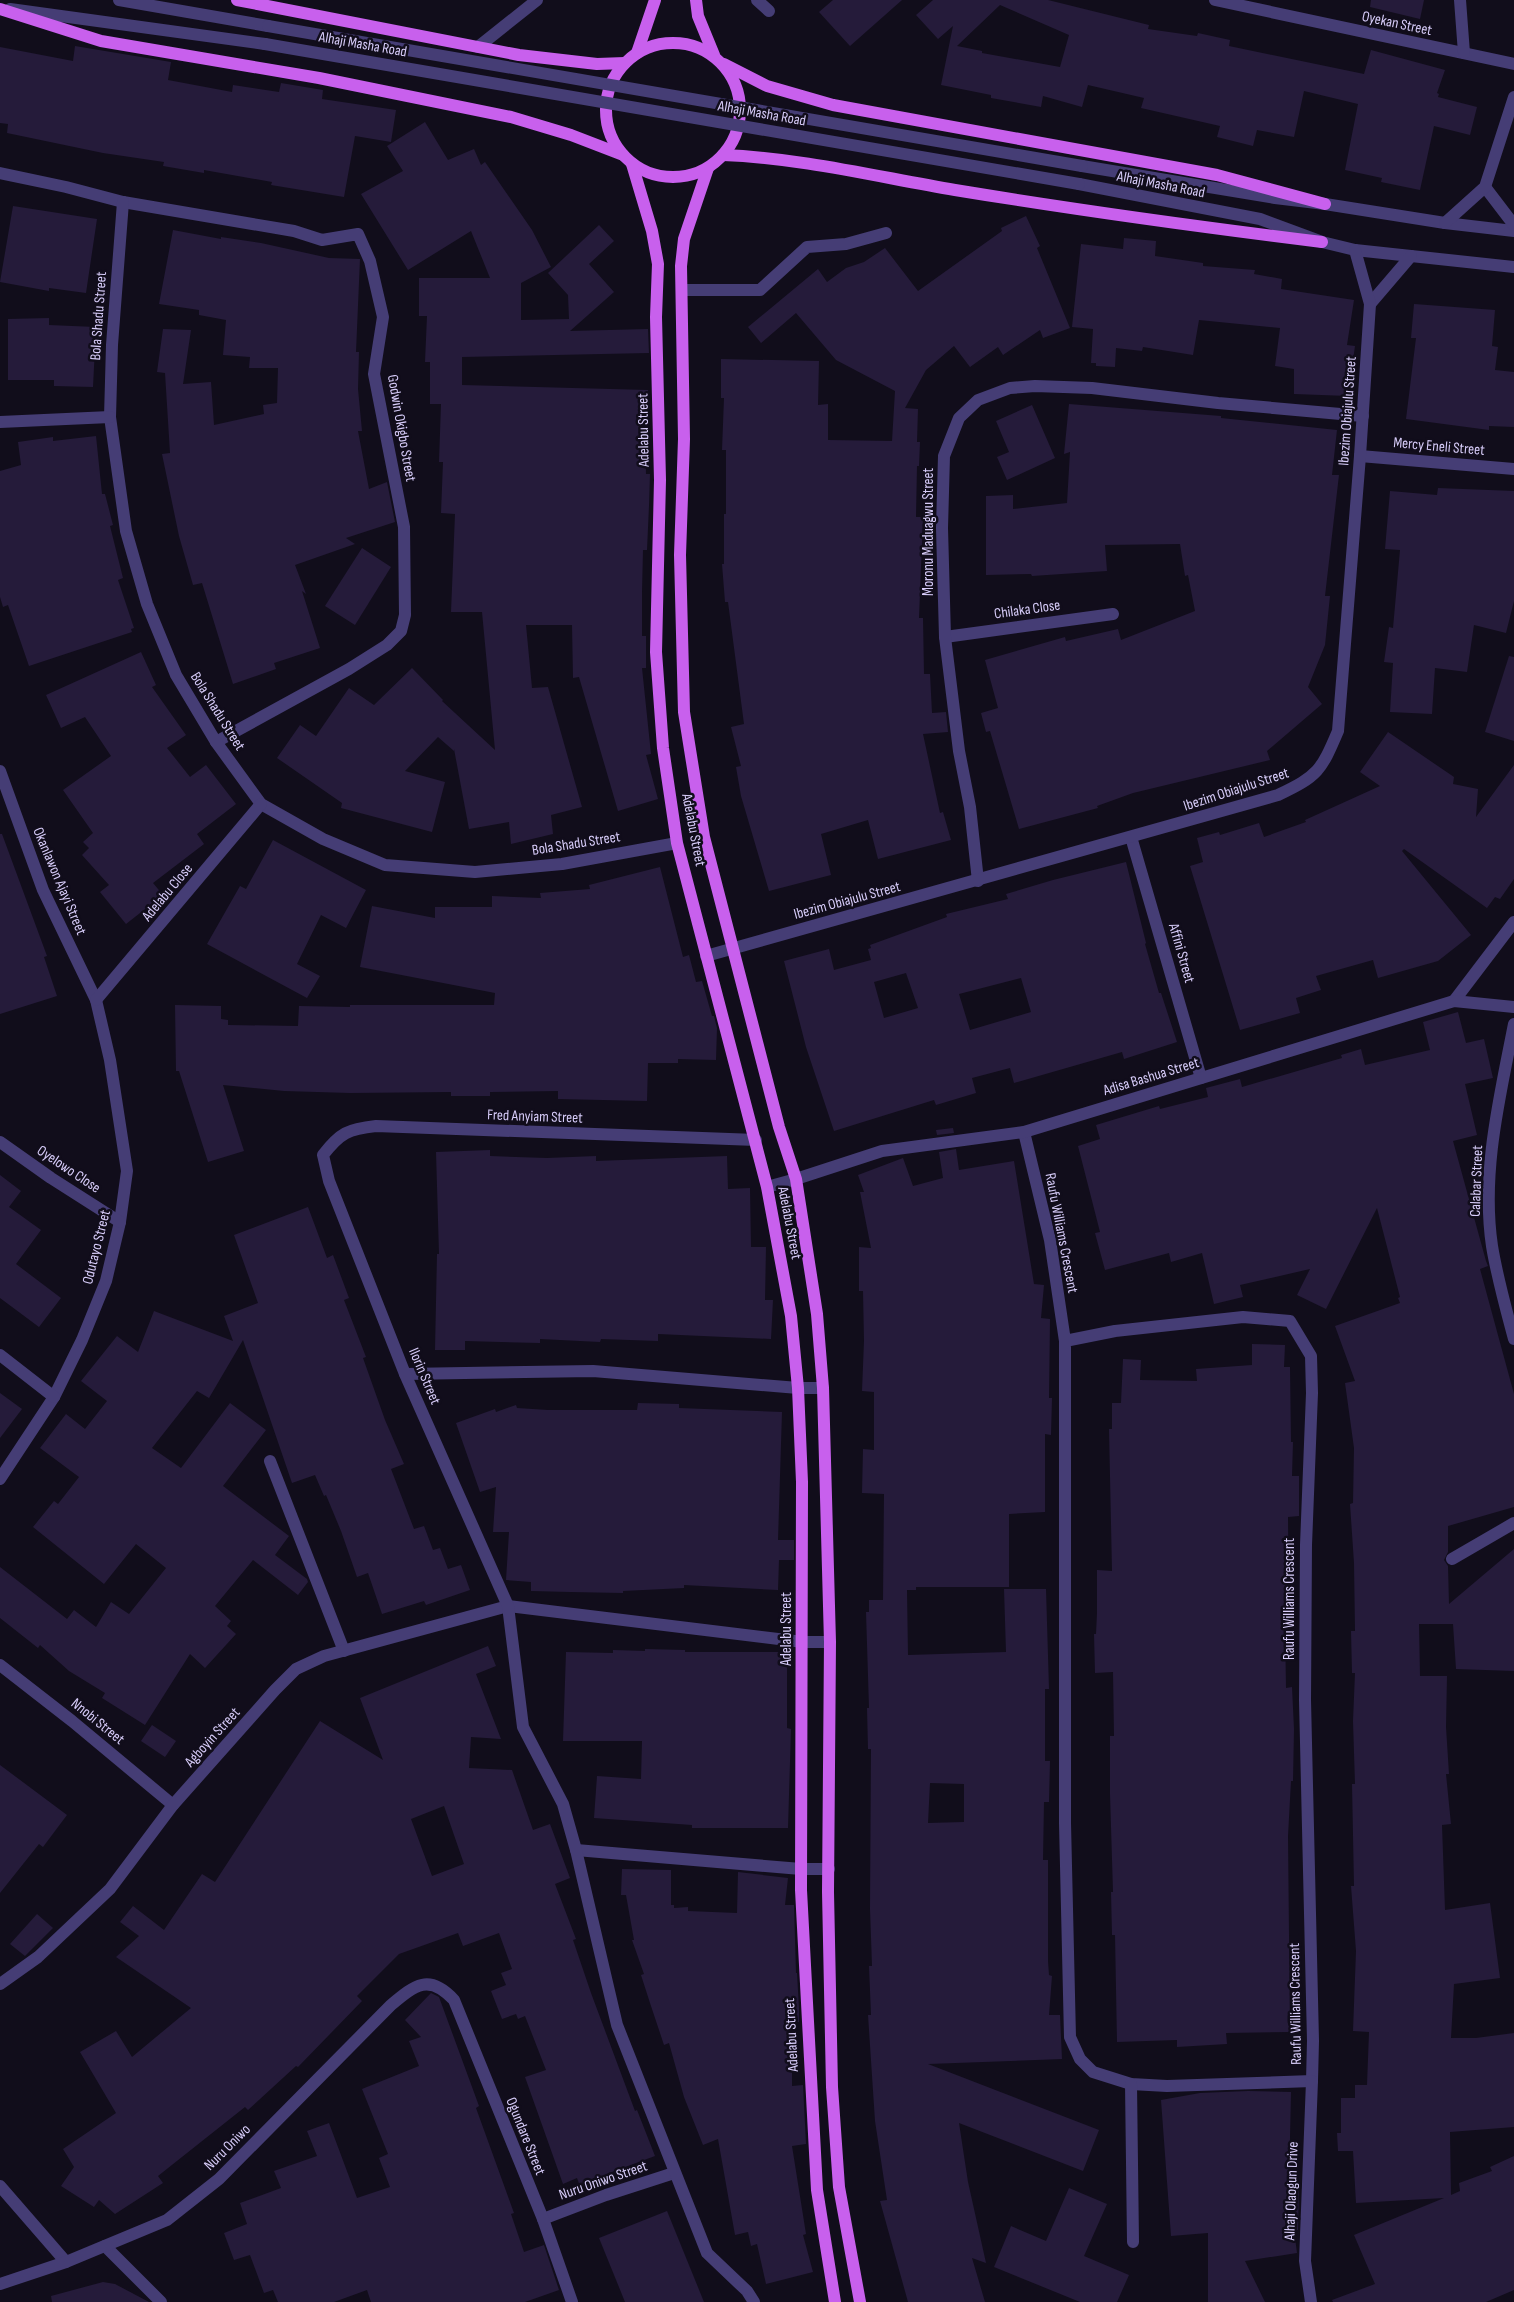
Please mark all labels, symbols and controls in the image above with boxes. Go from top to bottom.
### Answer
street label: Oyekan Street [1360,7,1434,40]
street label: Alhaji Masha Road [316,27,408,62]
street label: Alhaji Masha Road [715,96,807,131]
street label: Alhaji Masha Road [1114,166,1206,202]
street label: Bola Shadu Street [86,271,111,361]
street label: Ibezim Obiajulu Street [1334,355,1361,466]
street label: Godwin Okigbo Street [383,373,420,484]
street label: Adelabu Street [633,393,654,468]
street label: Mercy Eneli Street [1392,433,1486,460]
street label: Moronu Maduagwu Street [919,468,938,596]
street label: Chilaka Close [993,595,1061,624]
street label: Bola Shadu Street [186,668,249,754]
street label: Ibezim Obiajulu Street [1181,763,1292,815]
street label: Adelabu Street [677,791,710,868]
street label: Okanlawon Ajayi Street [28,825,91,938]
street label: Bola Shadu Street [531,827,622,860]
street label: Adelabu Close [137,860,197,926]
street label: Ibezim Obiajulu Street [792,877,903,924]
street label: Affini Street [1164,920,1199,986]
street label: Adisa Bashua Street [1100,1053,1202,1100]
street label: Fred Anyiam Street [487,1105,583,1128]
street label: Oyelowo Close [33,1141,104,1198]
street label: Calabar Street [1466,1144,1487,1217]
street label: Raufu Williams Crescent [1041,1171,1083,1295]
street label: Adelabu Street [773,1184,806,1261]
street label: Odutayo Street [78,1208,115,1286]
street label: Ilorin Street [404,1345,445,1408]
street label: Raufu Williams Crescent [1280,1538,1299,1660]
street label: Adelabu Street [777,1592,796,1667]
street label: Nnobi Street [67,1694,129,1749]
street label: Agboyin Street [180,1703,244,1772]
street label: Raufu Williams Crescent [1285,1942,1306,2065]
street label: Adelabu Street [780,1997,803,2073]
street label: Ogundare Street [501,2095,550,2178]
street label: Nuru Oniwo [200,2120,255,2175]
street label: Alhaji Olaogun Drive [1280,2141,1303,2242]
street label: Nuru Oniwo Street [557,2156,650,2204]

